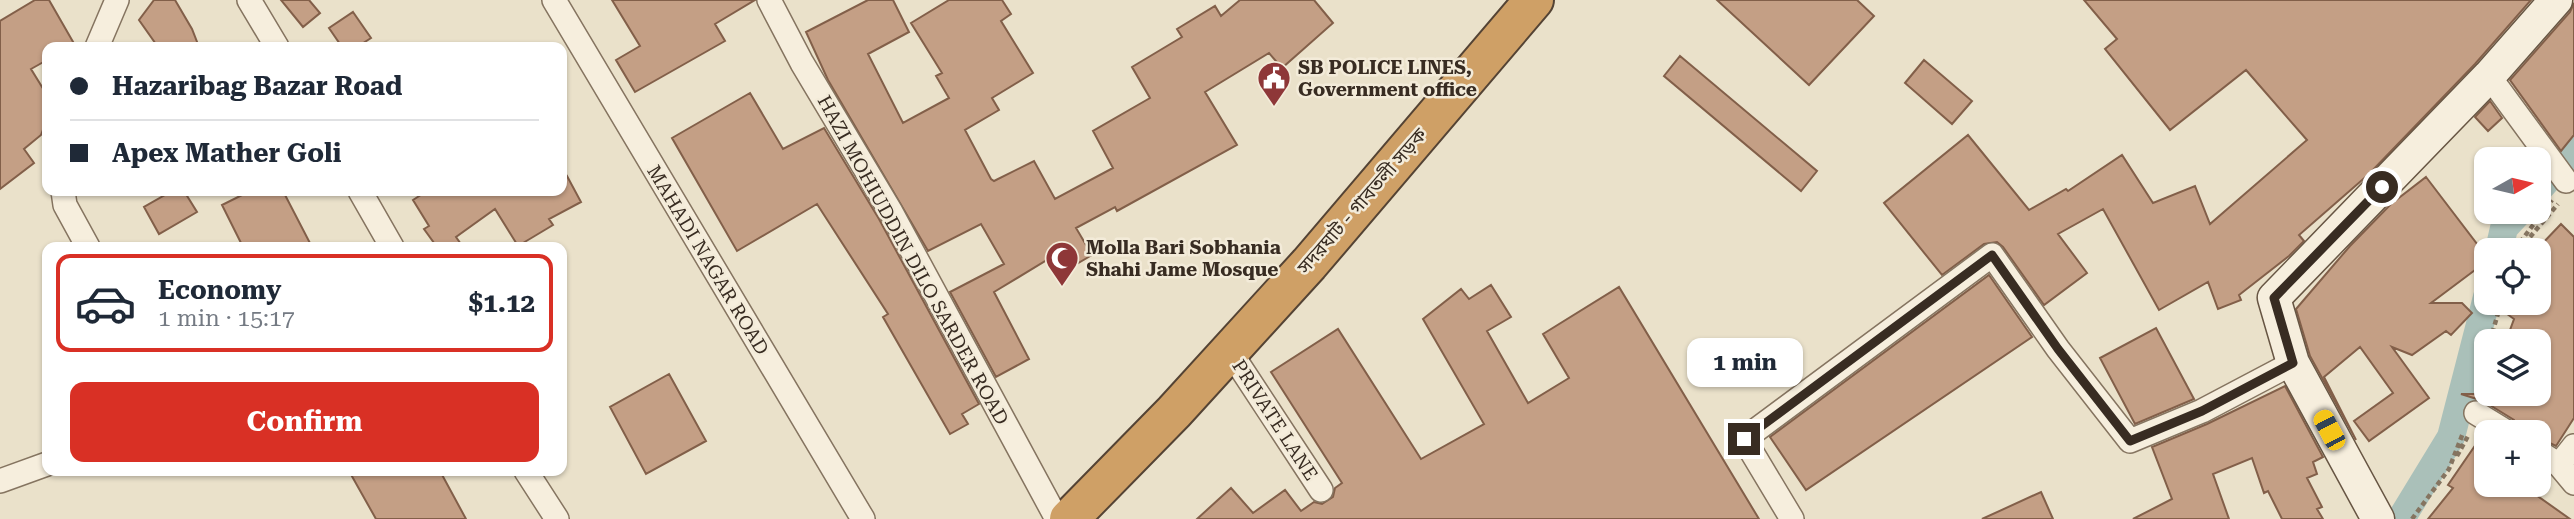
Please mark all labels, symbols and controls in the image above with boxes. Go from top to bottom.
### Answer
place label: SB POLICE LINES, Government office [1298,56,1477,101]
public building icon: SB POLICE LINES, Government office [1255,59,1293,108]
text: Hazaribag Bazar Road [112,71,402,101]
street label: HAZI MOHIUDDIN DILO SARDER ROAD [812,91,1014,429]
street label: সদরঘাট - গাবতলী সড়ক [1292,123,1432,279]
text: Apex Mather Goli [112,138,341,168]
north arrow [2474,147,2552,224]
map controls [2474,147,2551,497]
street label: MAHADI NAGAR ROAD [642,161,774,359]
route start [2366,171,2398,203]
place label: Molla Bari Sobhania Shahi Jame Mosque [1086,236,1281,281]
button: locate [2474,238,2551,315]
mosque icon: Molla Bari Sobhania Shahi Jame Mosque [1043,239,1081,288]
icon: car [74,272,137,335]
text: Economy [158,275,281,305]
text: $1.12 [469,288,535,318]
text: 1 min · 15:17 [158,305,295,332]
button: layers [2474,329,2551,406]
callout: 1 min [1686,338,1802,386]
text: 1 min [1713,349,1777,376]
street label: PRIVATE LANE [1227,355,1323,485]
button: Confirm [70,382,539,462]
car [2310,407,2349,453]
button: + [2474,420,2551,497]
route end [1728,423,1760,455]

